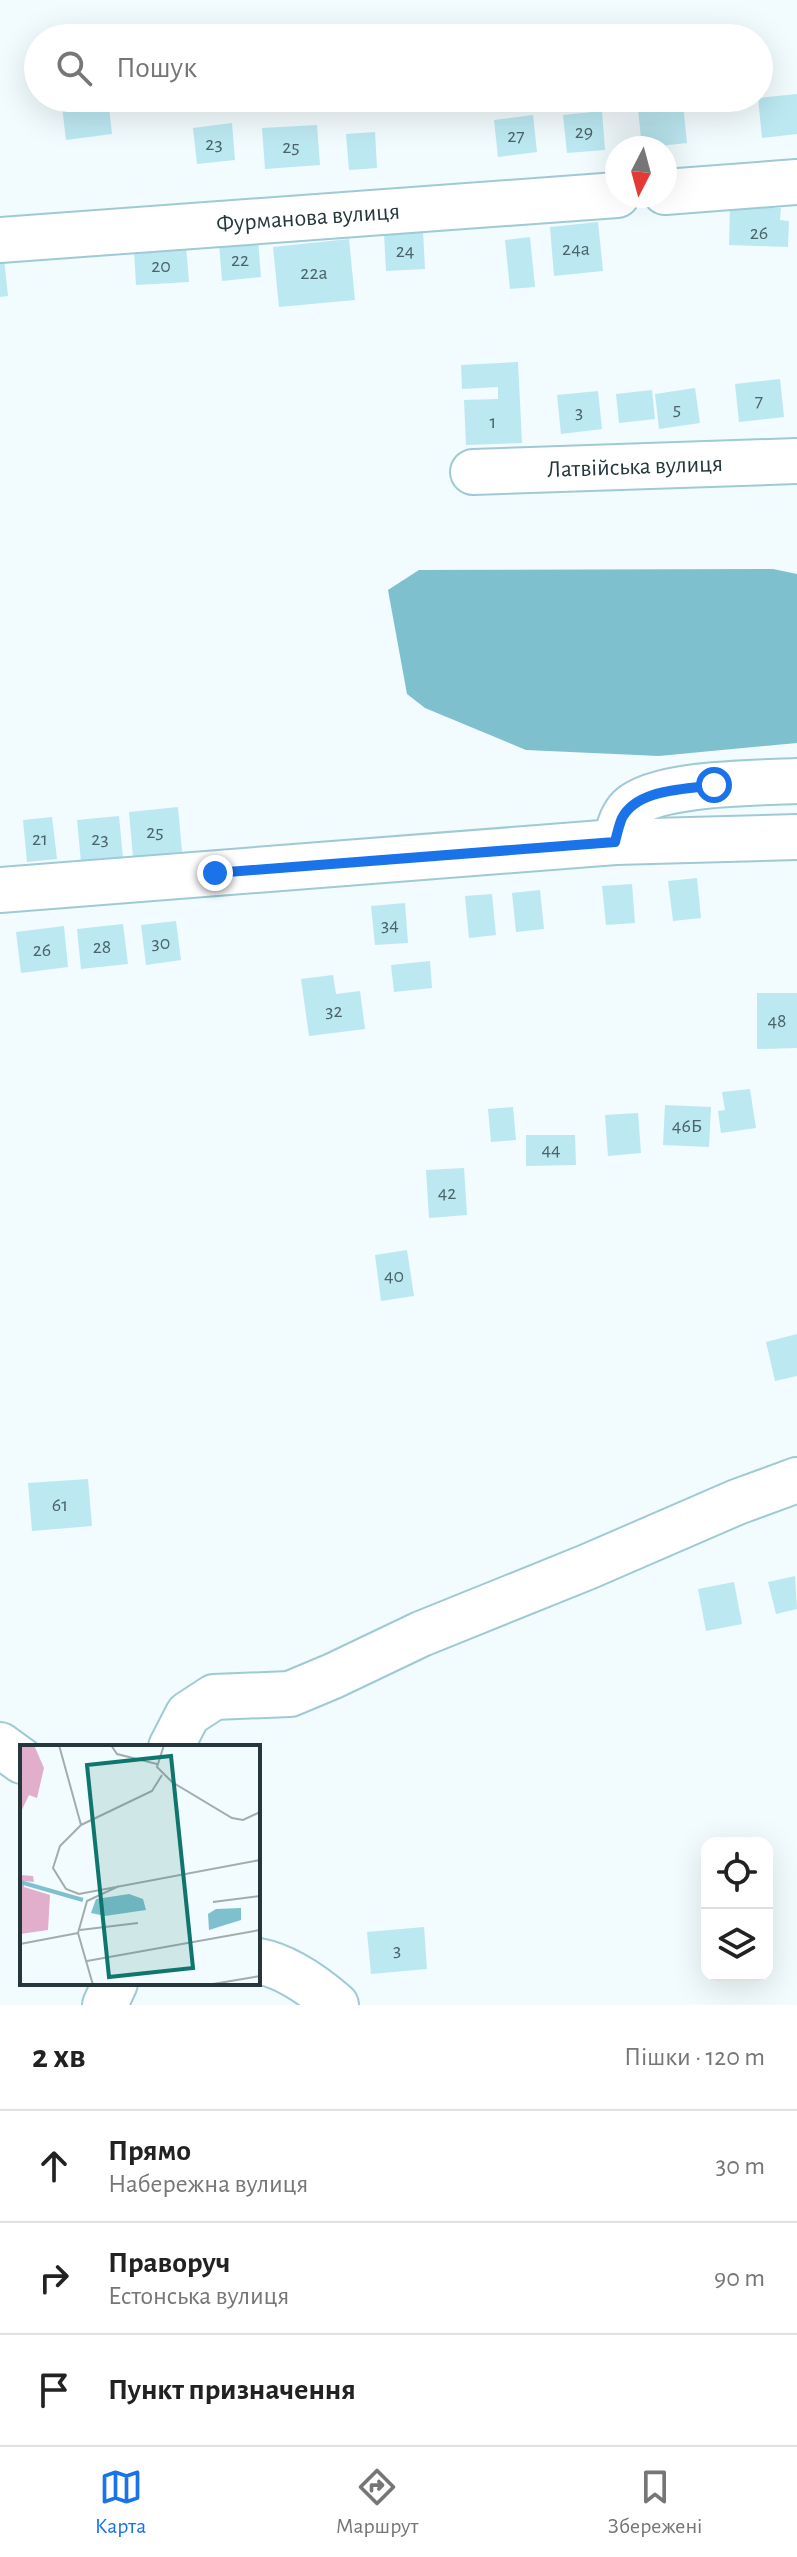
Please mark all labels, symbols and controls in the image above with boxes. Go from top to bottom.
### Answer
search box [24,24,773,112]
icon: search [52,46,96,90]
text: Пошук [116,53,197,83]
house number: 29 [575,122,593,142]
house number: 27 [507,126,525,146]
house number: 23 [205,134,223,154]
north arrow [605,136,677,208]
house number: 25 [282,137,300,157]
street label: Фурманова вулиця [215,200,401,236]
house number: 26 [750,223,768,243]
house number: 24а [562,239,590,259]
house number: 24 [396,241,414,261]
house number: 22 [231,250,249,270]
house number: 20 [151,256,171,276]
house number: 22а [300,263,328,283]
house number: 7 [755,391,763,411]
house number: 5 [673,399,681,419]
house number: 3 [575,402,583,422]
house number: 1 [490,412,496,432]
street label: Латвiйська вулиця [547,452,723,482]
route start [696,767,732,803]
house number: 25 [146,822,164,842]
house number: 21 [32,829,48,849]
house number: 23 [91,829,109,849]
route end [197,855,233,891]
house number: 34 [381,915,399,935]
house number: 30 [152,933,170,953]
house number: 28 [93,937,111,957]
house number: 26 [33,940,51,960]
house number: 32 [325,1001,343,1021]
house number: 48 [767,1011,787,1031]
house number: 46Б [672,1116,702,1136]
house number: 44 [541,1140,561,1160]
house number: 42 [438,1183,456,1203]
house number: 40 [384,1266,404,1286]
house number: 61 [52,1495,68,1515]
inset map [20,1745,260,1985]
map controls [701,1837,773,1981]
button: locate [701,1837,773,1909]
button: layers [701,1909,773,1981]
house number: 3 [393,1940,401,1960]
text: 2 хв [32,2040,86,2074]
text: Пішки · 120 m [624,2044,765,2070]
text: Прямо [108,2136,191,2166]
icon: ahead [32,2144,76,2188]
text: 30 m [715,2153,765,2179]
text: Набережна вулиця [108,2171,308,2197]
text: Праворуч [108,2248,230,2278]
icon: right [32,2256,76,2300]
text: 90 m [714,2265,765,2291]
text: Естонська вулиця [108,2283,289,2309]
icon: arrive [32,2368,76,2412]
text: Пункт призначення [108,2375,356,2405]
tab: Карта [95,2465,146,2539]
tab: Маршрут [336,2465,418,2539]
tab: Збережені [608,2465,702,2539]

